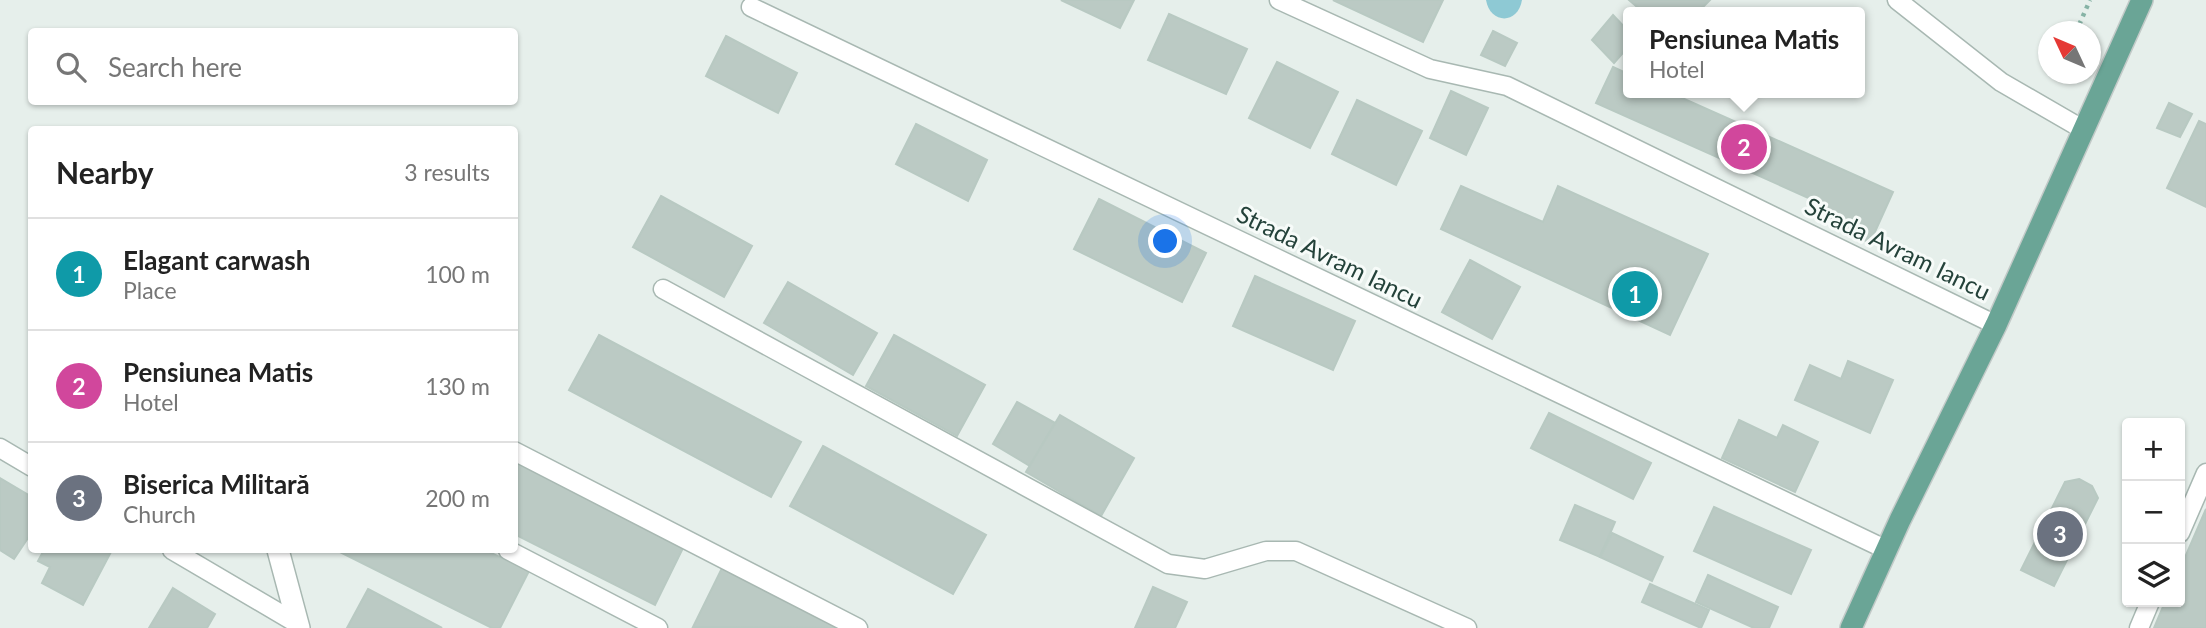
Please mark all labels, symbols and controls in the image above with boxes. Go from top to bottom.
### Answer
popup [1623,7,1865,98]
north arrow [2038,21,2101,84]
text: Pensiunea Matis [1649,23,1839,55]
search box [28,28,518,105]
icon: search [52,48,90,86]
text: Search here [108,51,242,83]
text: Hotel [1649,55,1705,83]
pin: 2 [1721,121,1767,173]
text: Nearby [56,154,154,190]
text: 3 results [404,158,490,186]
street label: Strada Avram Iancu [1800,191,1996,305]
street label: Strada Avram Iancu [1232,199,1428,313]
your location [1148,224,1182,258]
text: Elagant carwash [123,244,310,276]
text: 1 [72,260,86,288]
text: 100 m [425,260,490,288]
pin: 1 [1612,268,1658,320]
text: Place [123,276,177,304]
text: Pensiunea Matis [123,356,313,388]
text: 2 [72,372,86,400]
text: 130 m [425,372,490,400]
text: Hotel [123,388,179,416]
map controls [2122,418,2185,607]
button: + [2122,418,2185,481]
text: Biserica Militară [123,468,310,500]
button: − [2122,481,2185,544]
text: 3 [72,484,86,512]
text: 200 m [425,484,490,512]
text: Church [123,500,196,528]
pin: 3 [2037,508,2083,560]
button: layers [2122,544,2185,607]

